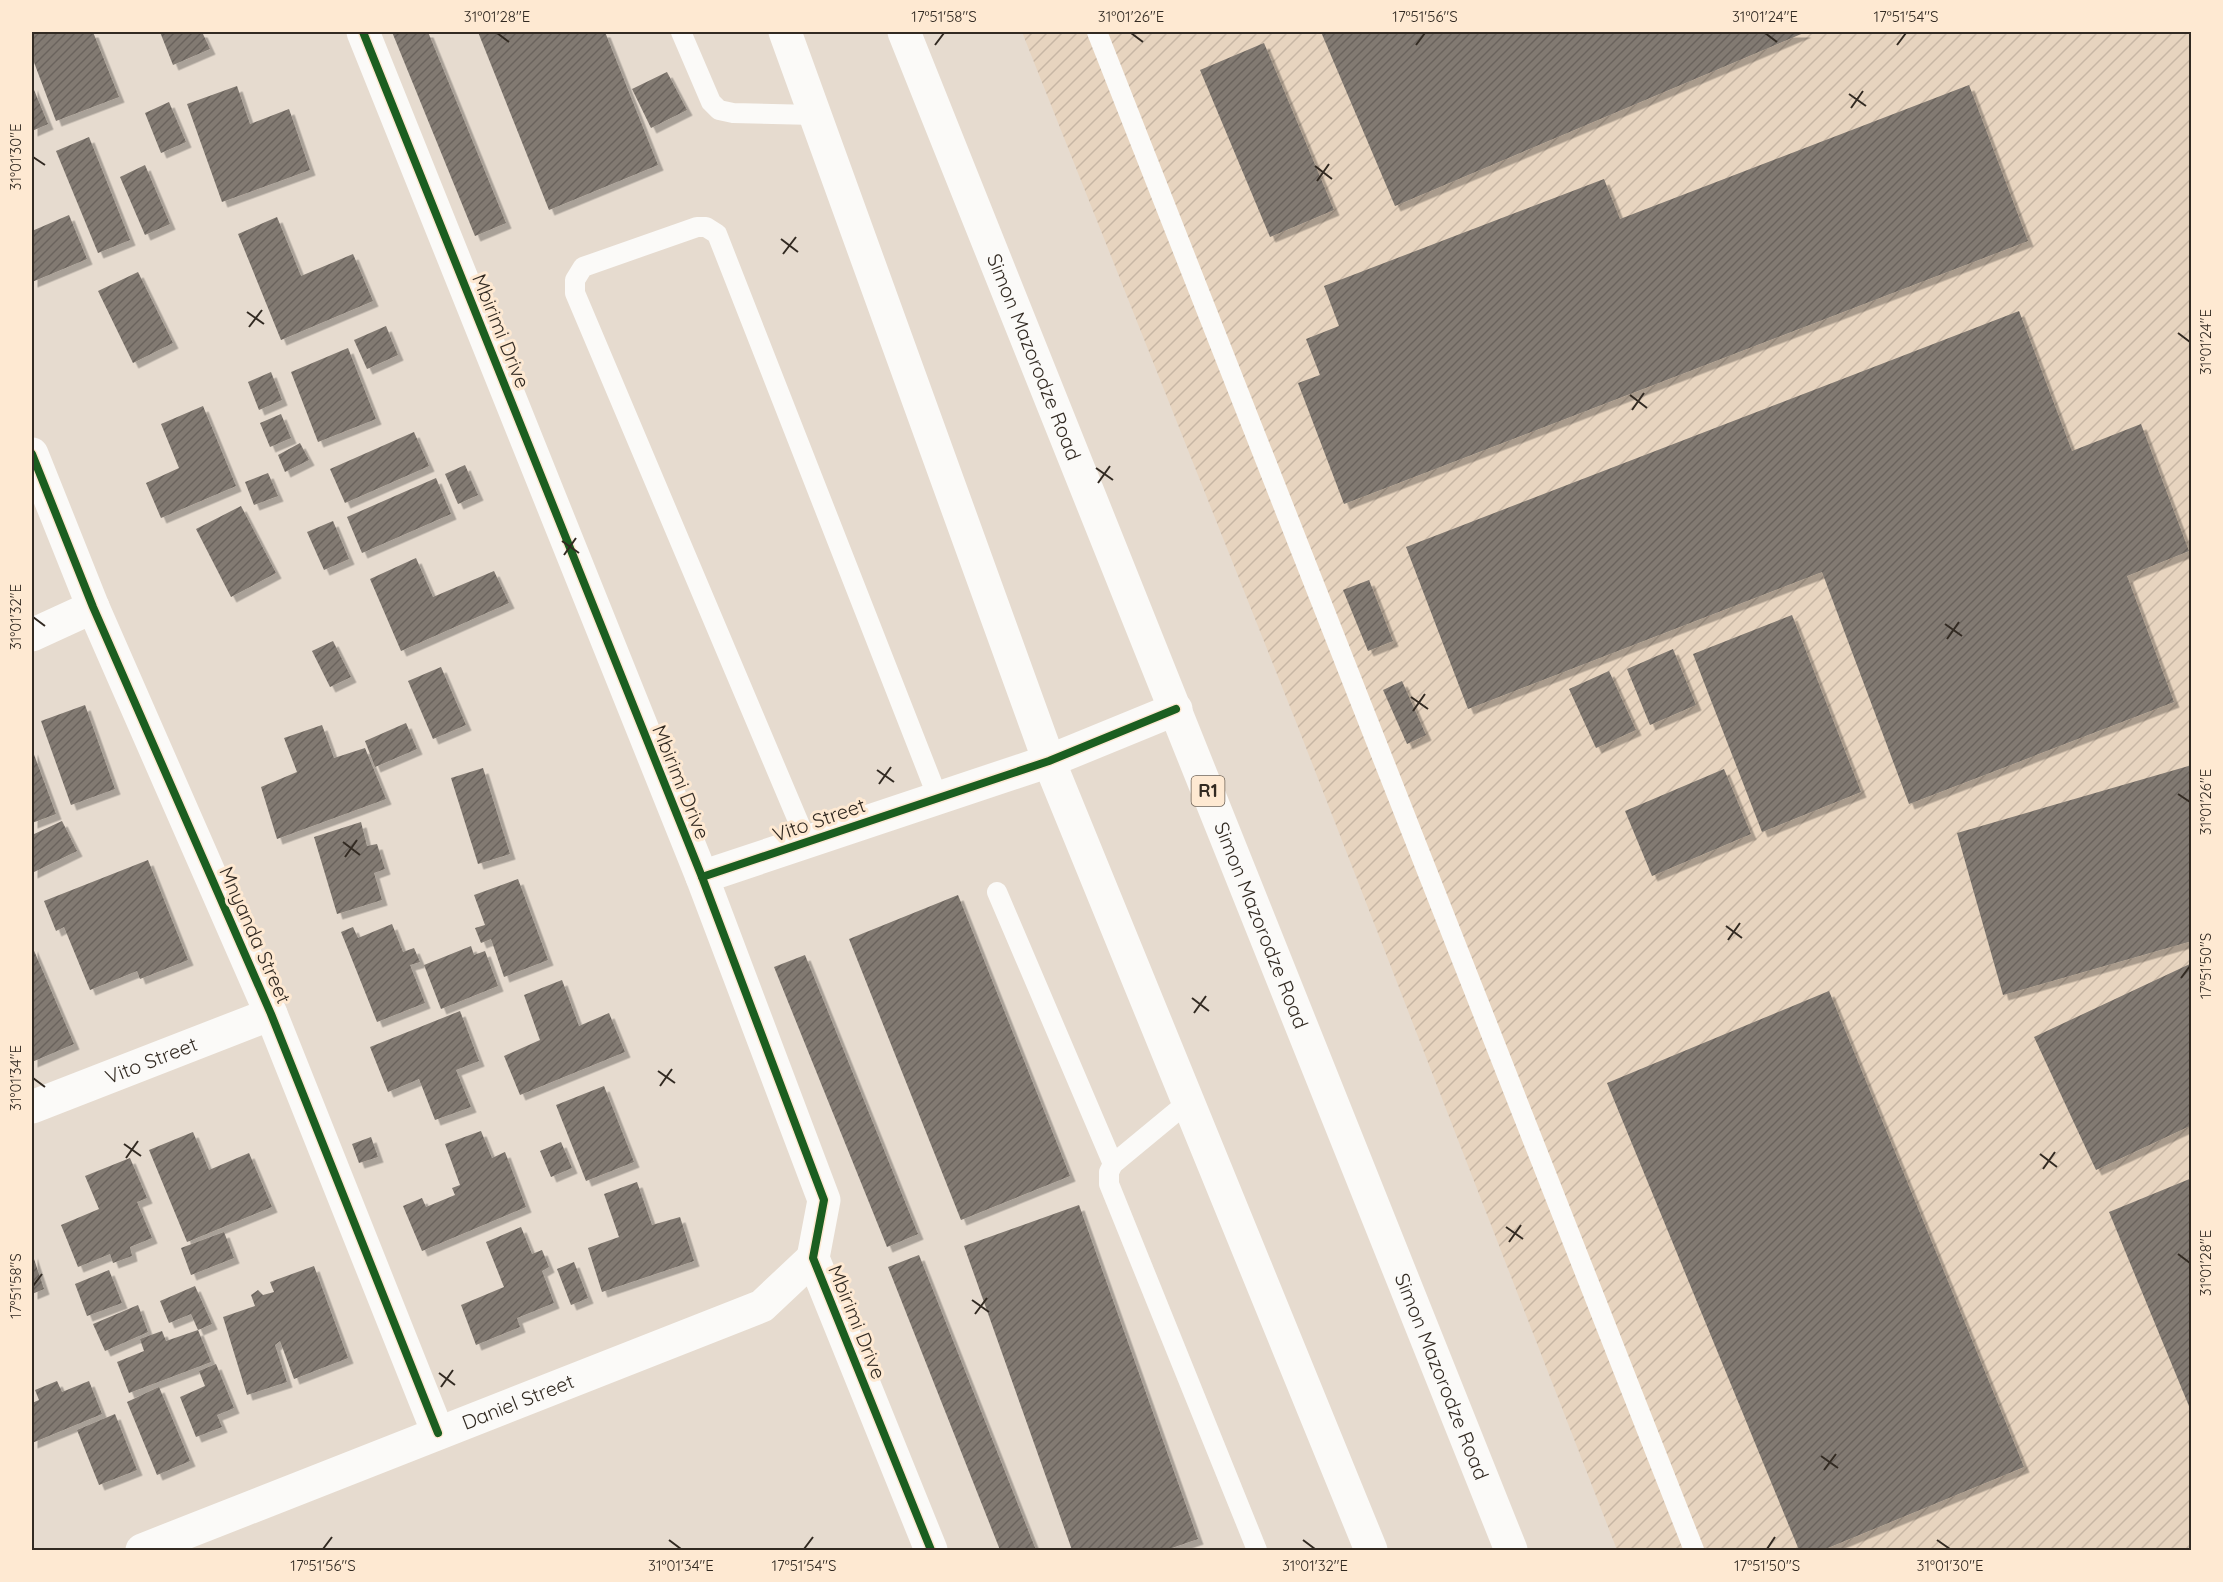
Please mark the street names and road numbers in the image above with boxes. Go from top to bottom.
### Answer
street label: Simon Mazorodze Road [982,250,1087,464]
street label: Mbirimi Drive [467,270,536,392]
street label: Mbirimi Drive [647,721,716,843]
road number: R1 [1192,776,1224,806]
street label: Vito Street [769,792,869,847]
street label: Simon Mazorodze Road [1209,818,1314,1032]
street label: Mnyanda Street [214,862,297,1007]
street label: Vito Street [102,1031,201,1089]
street label: Mbirimi Drive [823,1261,892,1383]
street label: Simon Mazorodze Road [1390,1269,1495,1483]
street label: Daniel Street [458,1368,578,1435]

